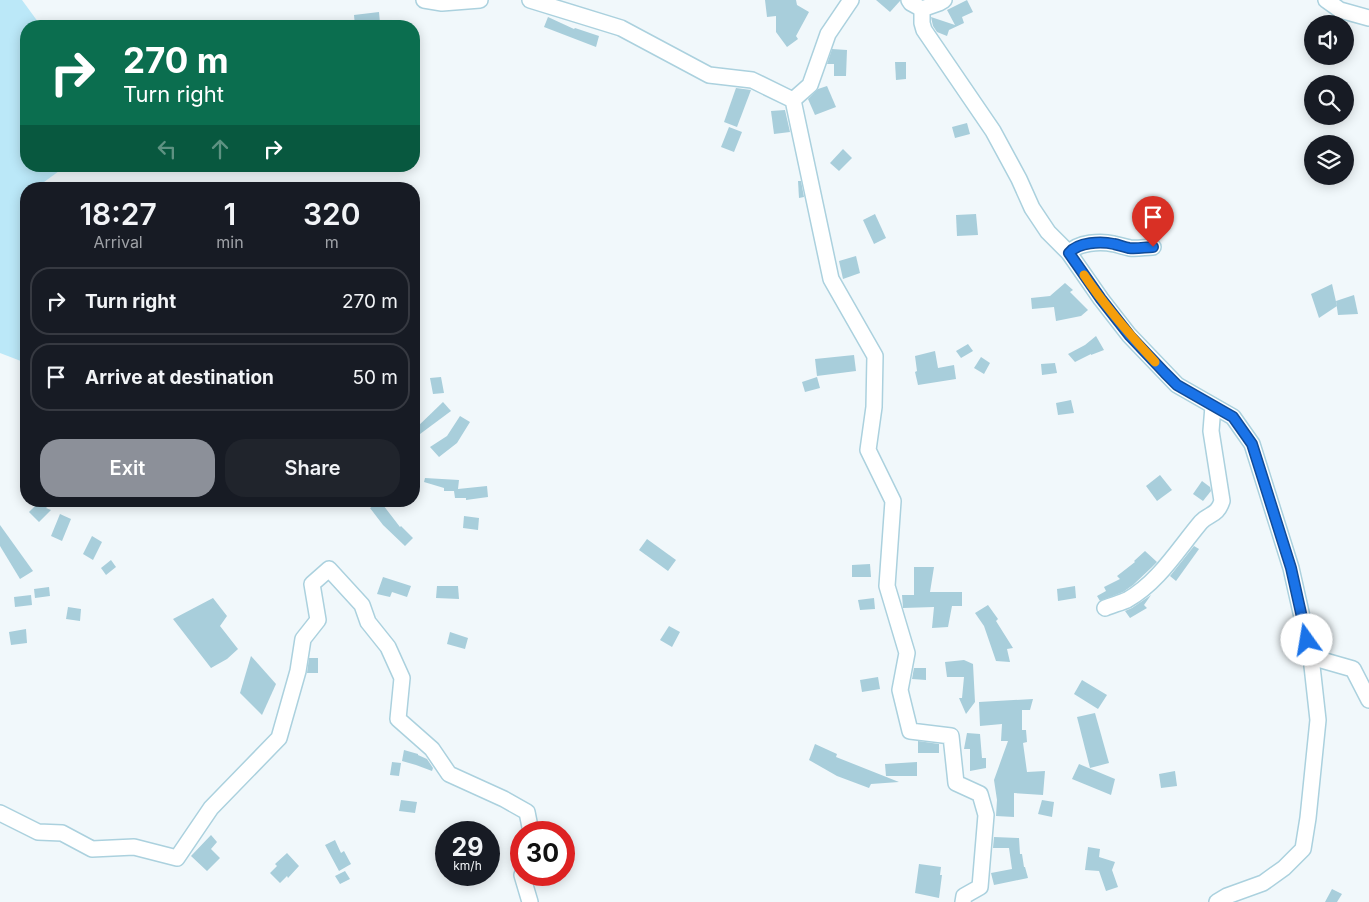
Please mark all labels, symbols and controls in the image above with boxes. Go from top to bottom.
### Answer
map controls [1304,15,1354,185]
button: sound [1304,15,1354,65]
text: 270 m [123,39,229,81]
icon: right [40,40,105,105]
button: search [1304,75,1354,125]
text: Turn right [123,81,224,107]
icon: left [153,135,181,163]
icon: ahead [206,135,234,163]
icon: right [259,135,287,163]
button: layers [1304,135,1354,185]
text: 18:27 [79,196,157,232]
text: 1 [224,196,236,232]
text: 320 [303,196,361,232]
pin [1132,196,1174,247]
icon: arrive [1139,203,1167,231]
text: Arrival [94,232,143,252]
text: min [216,232,244,252]
text: m [325,232,339,252]
icon: right [42,287,70,315]
text: Turn right [85,290,176,313]
text: 270 m [342,290,398,313]
icon: arrive [42,363,70,391]
text: Arrive at destination [85,366,274,389]
text: 50 m [352,366,398,389]
button: Exit [40,439,215,497]
button: Share [225,439,400,497]
position arrow [1280,613,1332,665]
speed limit sign: 30 [510,821,575,886]
text: 29 [452,832,483,862]
text: km/h [453,858,482,873]

